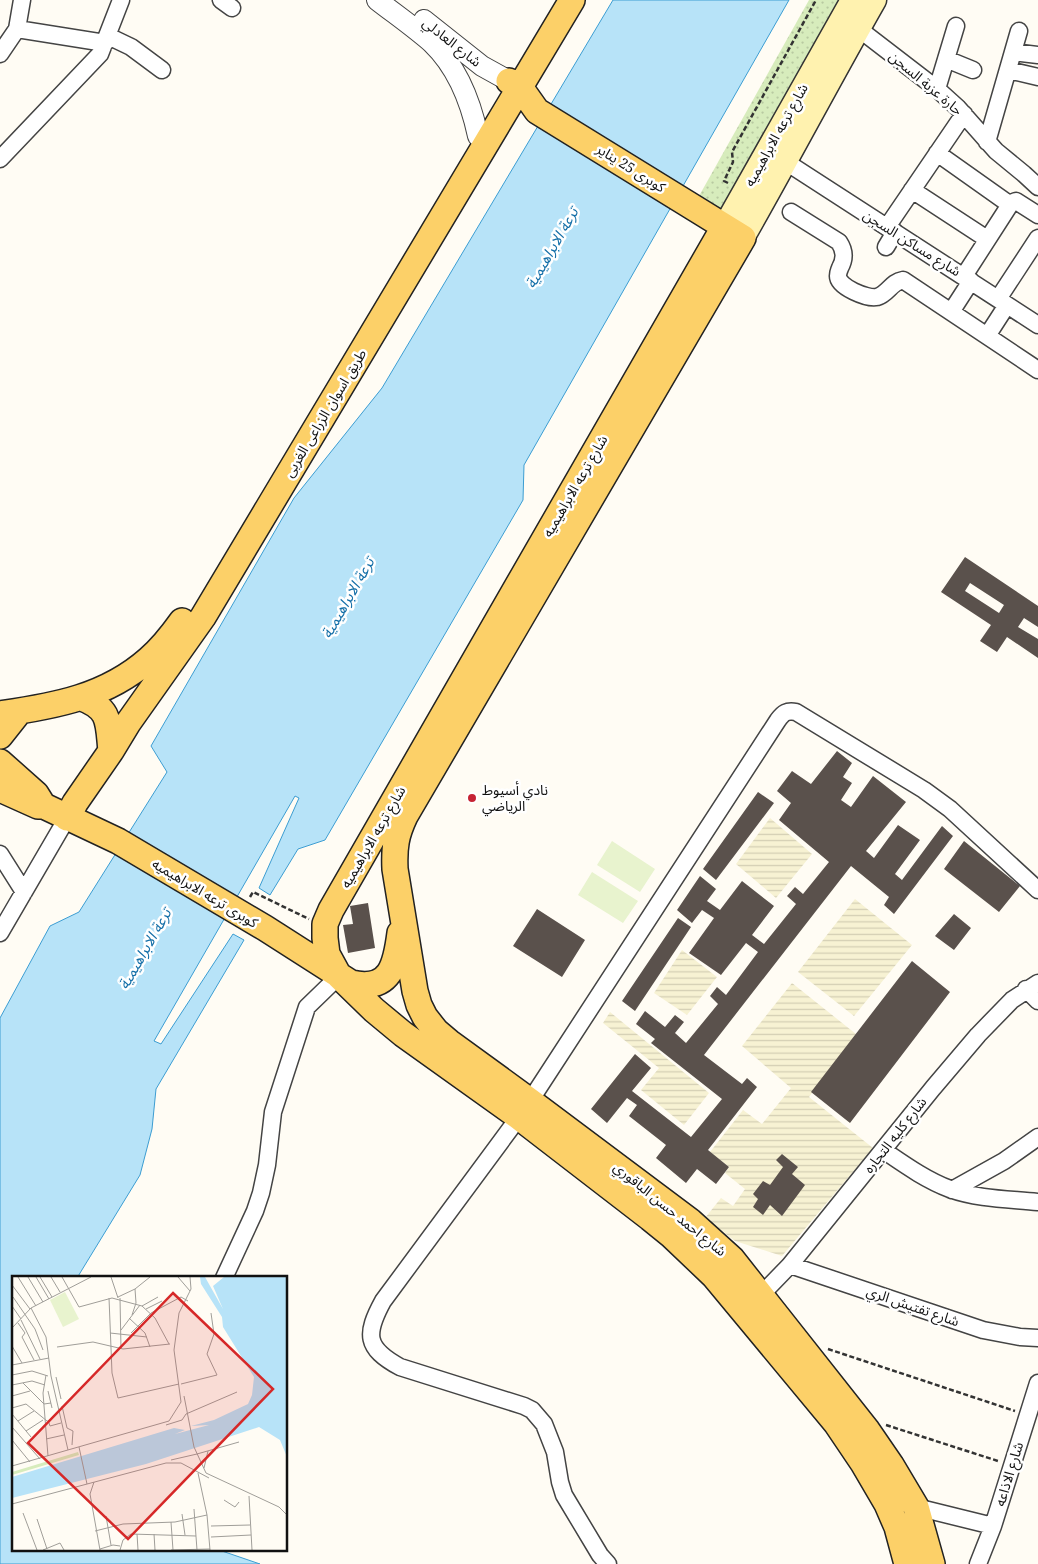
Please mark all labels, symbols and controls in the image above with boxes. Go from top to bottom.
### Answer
street label: شارع العادلي [418,13,486,72]
street label: حارة عزبة السجن [886,46,967,119]
street label: شارع ترعه الابراهيميه [739,80,813,191]
street label: كوبرى 25 يناير [592,138,670,196]
water label: ترعة الابراهيمية [520,201,584,291]
street label: شارع مساكن السجن [859,205,965,282]
street label: طريق اسوان الزراعى الغربى [279,345,371,481]
street label: شارع ترعه الابراهيميه [538,431,613,541]
water label: ترعة الابراهيمية [316,551,380,641]
place label: نادي أسيوط الرياضي [482,780,548,817]
street label: شارع ترعه الابراهيميه [336,782,411,892]
marker: نادي أسيوط الرياضي [466,792,478,804]
street label: كوبرى ترعه الابراهيميه [149,854,262,932]
water label: ترعة الابراهيمية [113,902,177,992]
street label: شارع كليه التجاره [859,1093,932,1178]
street label: شارع احمد حسن الباقوري [608,1157,731,1262]
inset map [12,1276,288,1552]
street label: شارع تفتيش الري [863,1281,962,1332]
street label: شارع الاذاعه [990,1439,1029,1509]

